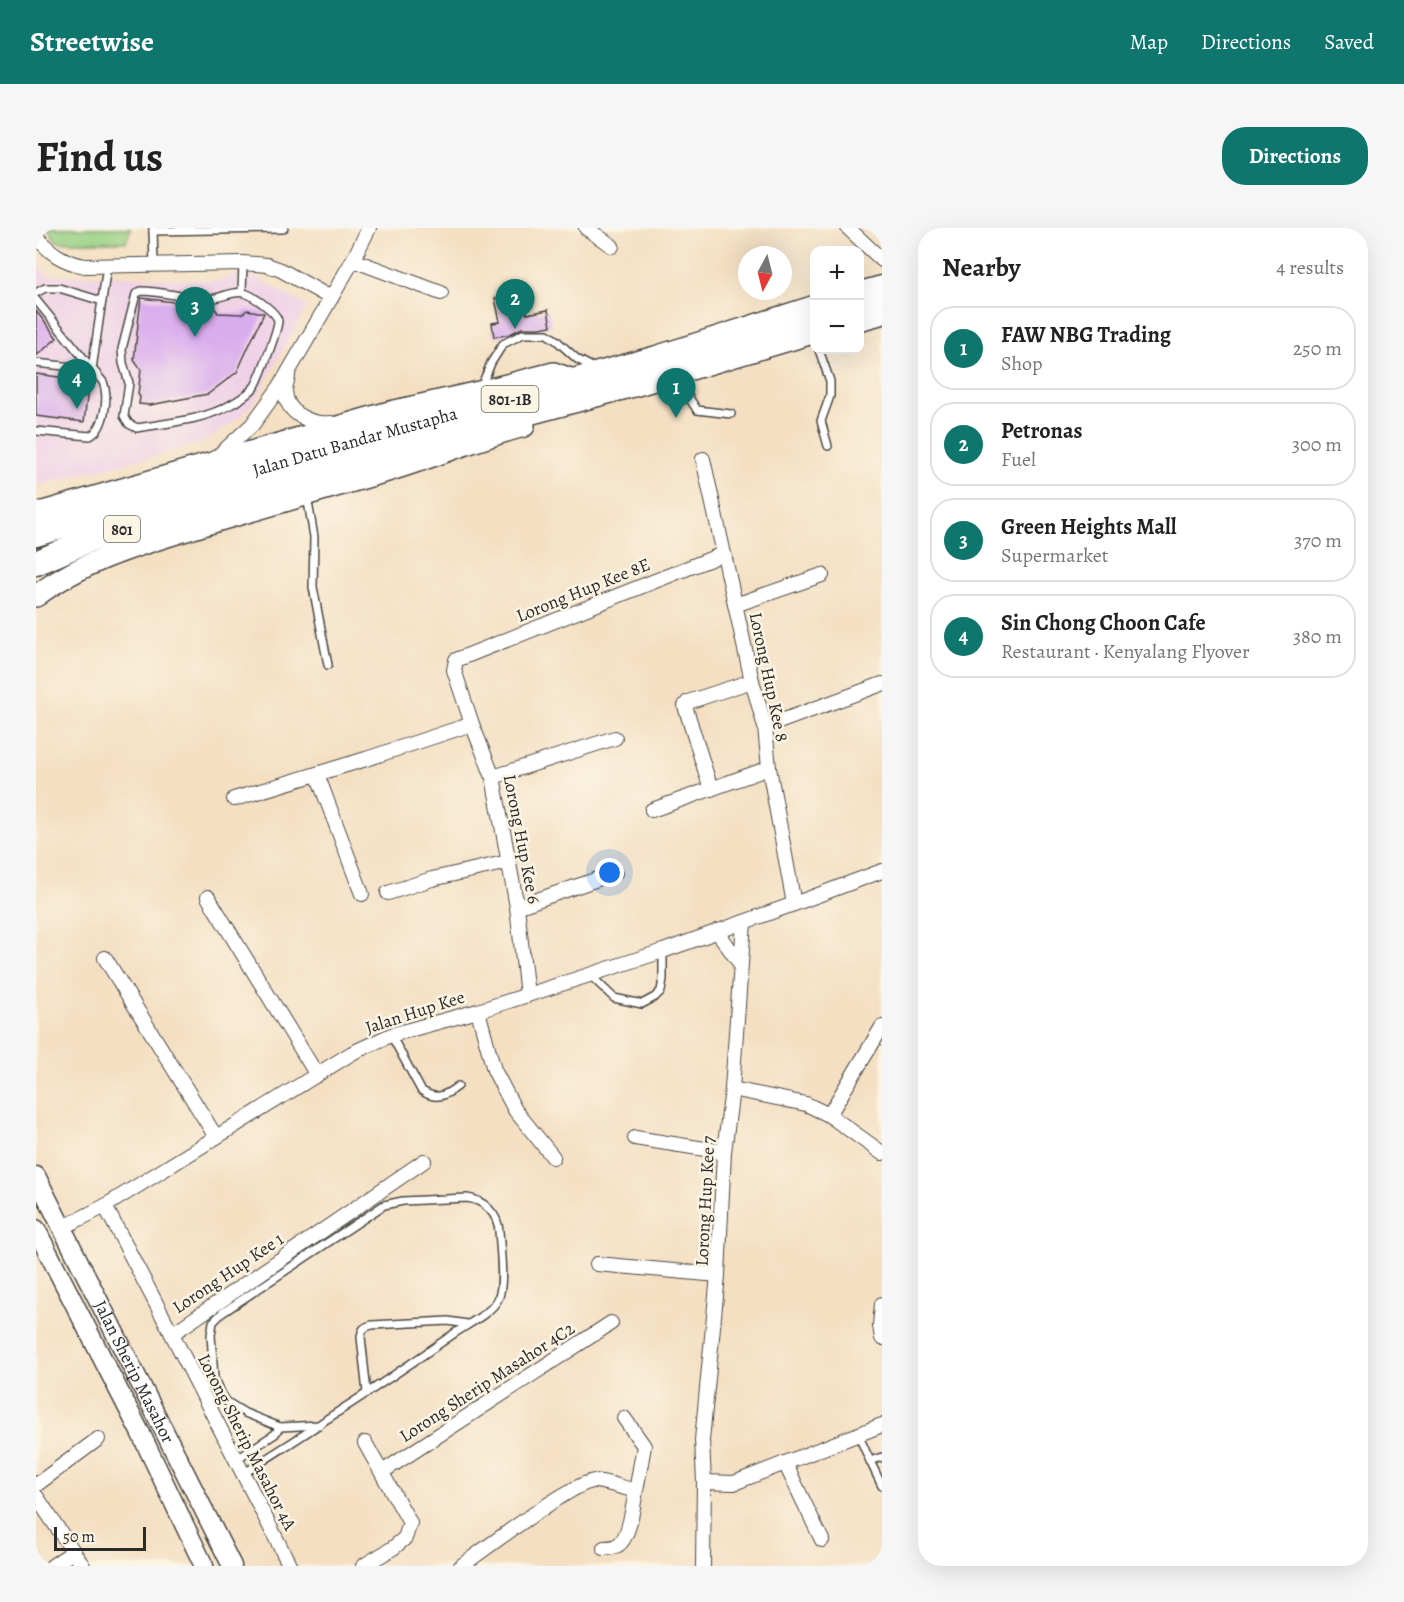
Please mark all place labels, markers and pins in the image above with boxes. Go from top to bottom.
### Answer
pin: 2 [496,279,534,329]
pin: 3 [176,288,214,337]
pin: 4 [58,360,96,409]
pin: 1 [656,368,696,418]

